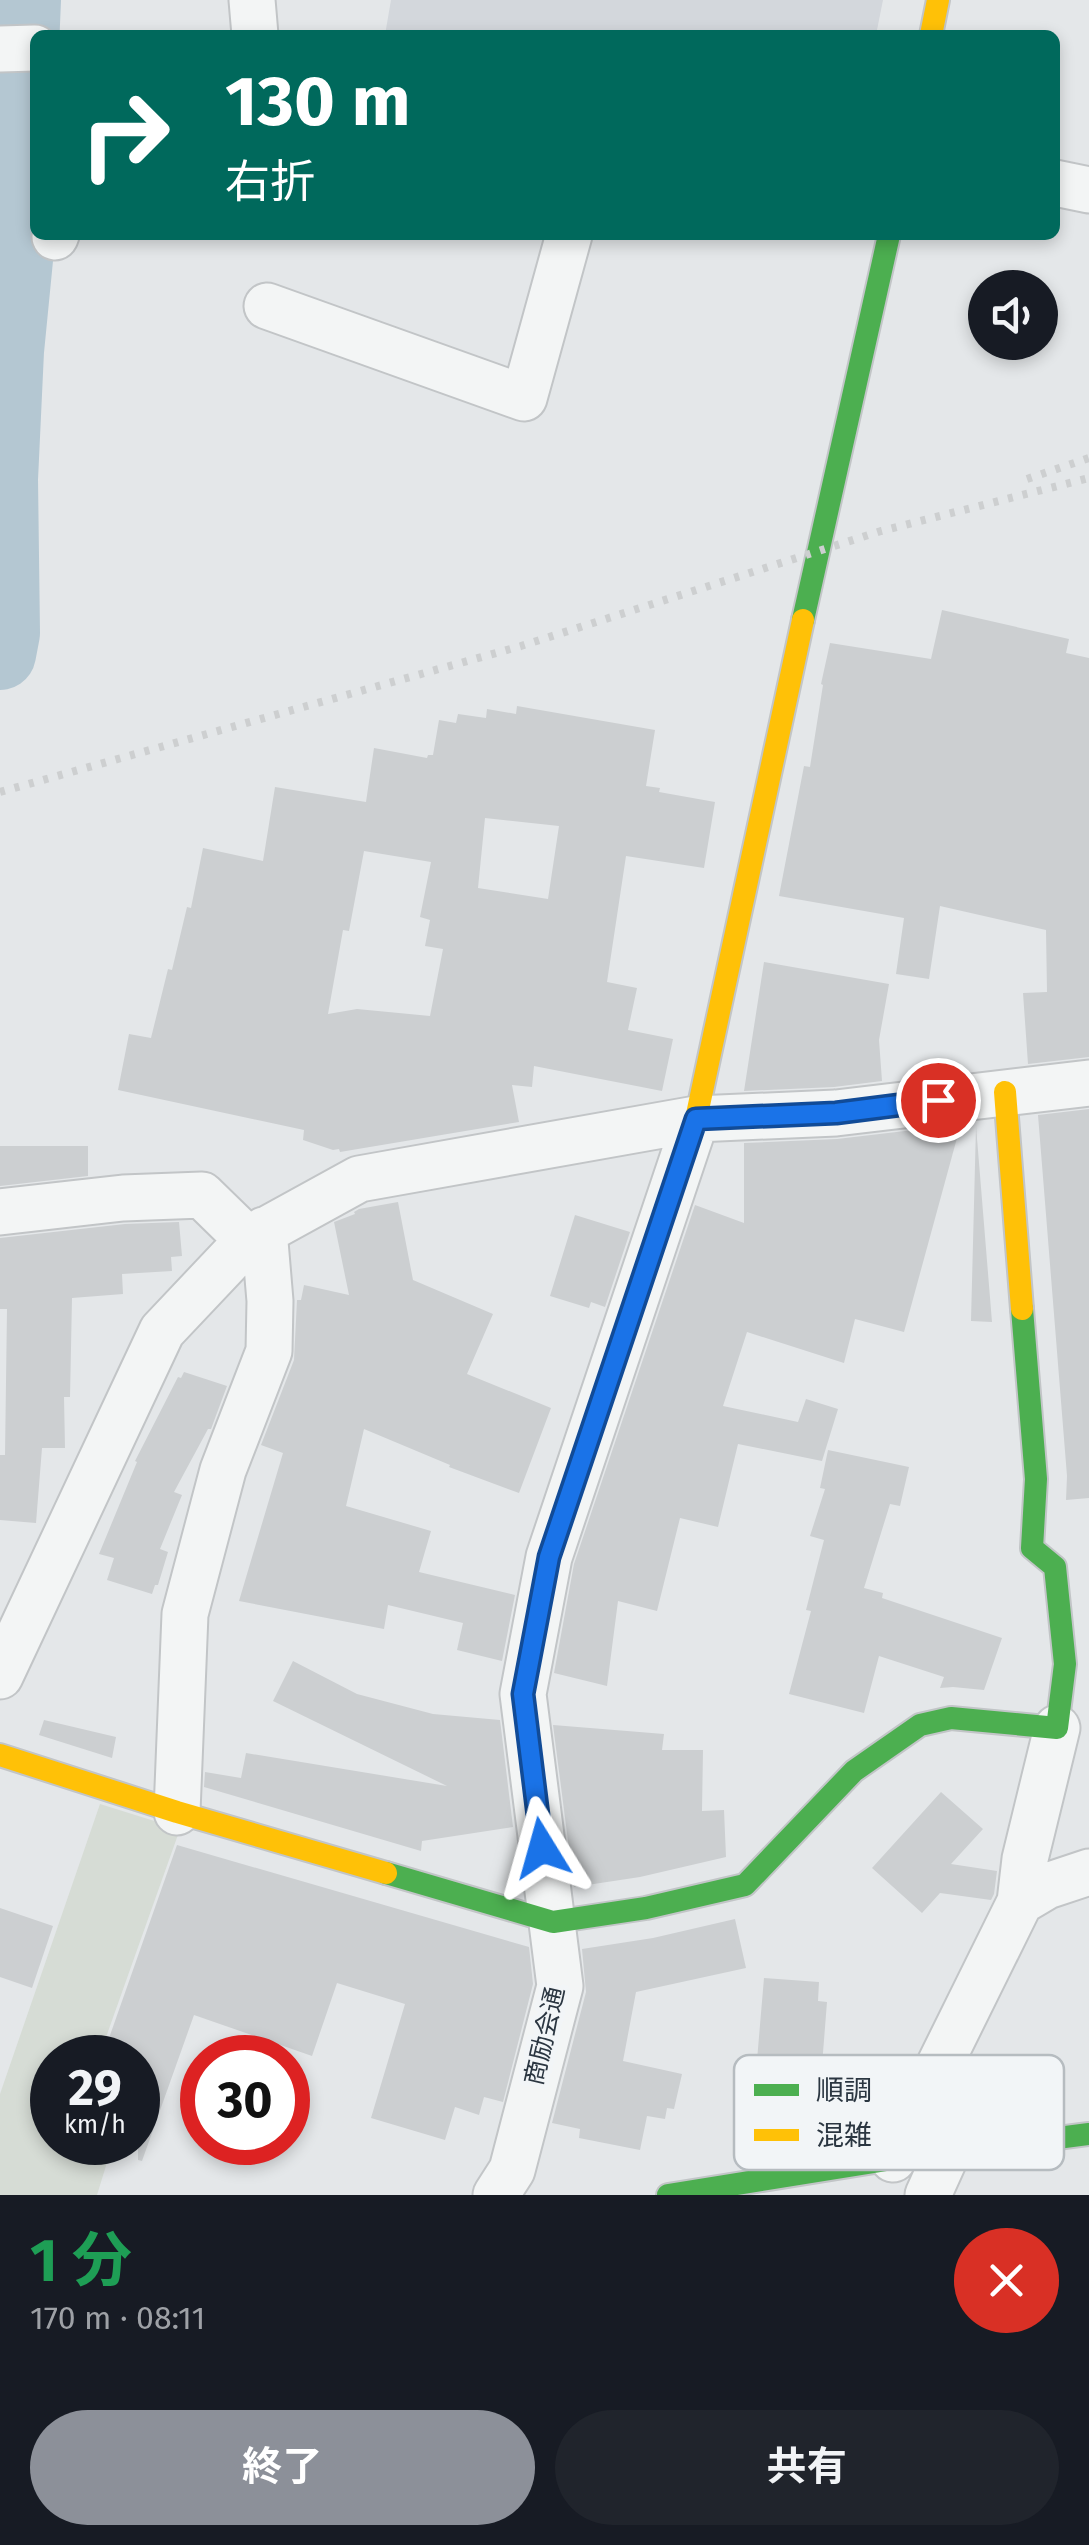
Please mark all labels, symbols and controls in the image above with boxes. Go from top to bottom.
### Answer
text: 130 m [225,60,411,144]
icon: right [60,70,190,200]
text: 右折 [225,155,315,209]
map controls [968,270,1058,360]
button: sound [968,270,1058,360]
pin [896,1058,981,1143]
icon: arrive [911,1073,966,1128]
position arrow [490,1796,594,1900]
street label: 商励会通 [519,1984,571,2088]
speed limit sign: 30 [180,2035,310,2165]
legend [734,2055,1064,2170]
text: 29 [68,2058,122,2118]
text: 順調 [816,2074,872,2107]
text: km/h [64,2110,126,2140]
text: 混雑 [816,2119,872,2152]
text: 1 分 [30,2225,132,2297]
button: close [954,2228,1059,2333]
text: 170 m · 08:11 [30,2299,205,2337]
button: 終了 [30,2410,535,2525]
button: 共有 [555,2410,1059,2525]

